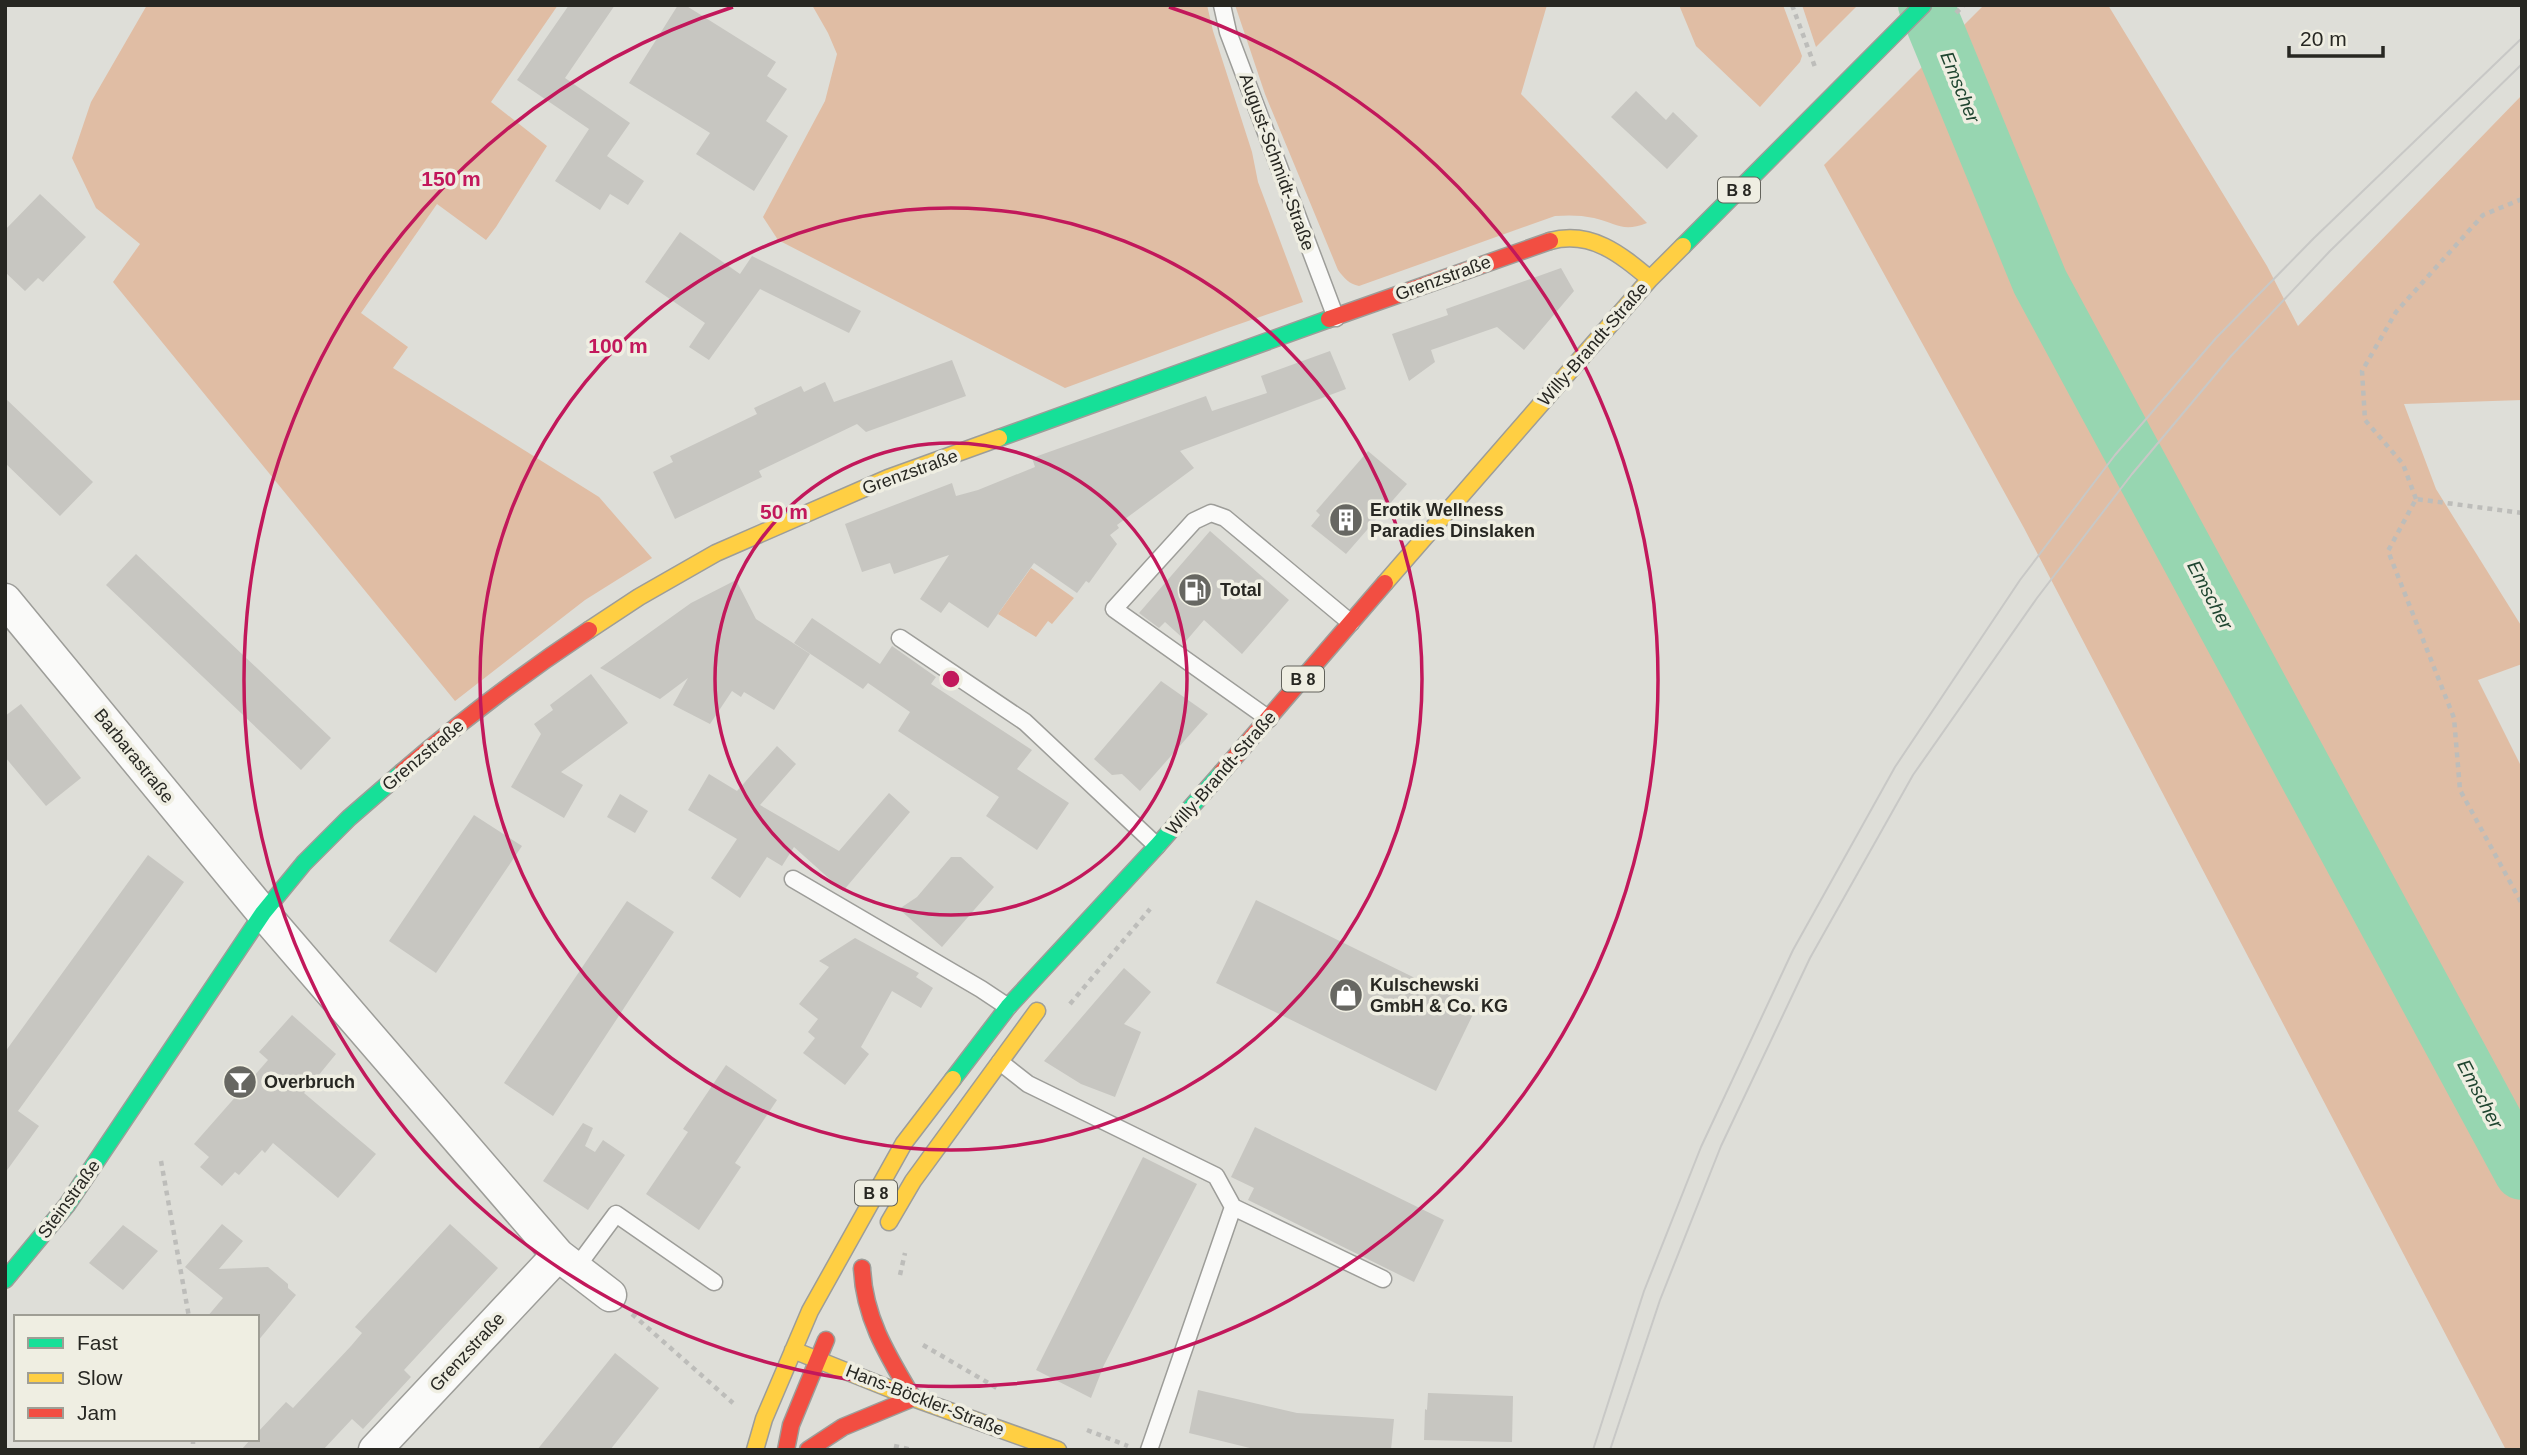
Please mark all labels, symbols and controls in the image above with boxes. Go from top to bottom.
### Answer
scale bar [2289,14,2384,58]
text: 20 m [2300,27,2347,50]
water label: Emscher [1936,48,1984,126]
street label: August-Schmidt-Straße [1236,71,1318,253]
text: 150 m [421,167,481,190]
road number: B 8 [1718,178,1760,202]
street label: Grenzstraße [1393,251,1493,305]
street label: Willy-Brandt-Straße [1534,278,1652,410]
text: 100 m [588,334,648,357]
street label: Grenzstraße [860,445,960,499]
text: 50 m [760,500,808,523]
place label: Erotik Wellness Paradies Dinslaken [1370,500,1535,541]
building icon: Erotik Wellness Paradies Dinslaken [1327,501,1365,539]
water label: Emscher [2183,557,2237,634]
fuel station icon: Total [1176,571,1214,609]
place label: Total [1220,580,1262,600]
road number: B 8 [1282,666,1324,692]
centre of rings [939,667,963,691]
street label: Barbarastraße [90,705,178,807]
street label: Willy-Brandt-Straße [1162,707,1280,839]
street label: Grenzstraße [378,715,468,795]
place label: Kulschewski GmbH & Co. KG [1370,975,1508,1016]
shop icon: Kulschewski GmbH & Co. KG [1327,976,1365,1014]
water label: Emscher [2453,1056,2507,1133]
bar icon: Overbruch [221,1063,259,1101]
place label: Overbruch [264,1072,355,1092]
street label: Steinstraße [34,1156,104,1242]
road number: B 8 [855,1180,897,1205]
street label: Grenzstraße [426,1309,508,1395]
legend [14,1315,259,1441]
text: Fast [77,1331,118,1354]
street label: Hans-Böckler-Straße [843,1361,1007,1439]
text: Slow [77,1366,123,1389]
text: Jam [77,1401,117,1424]

